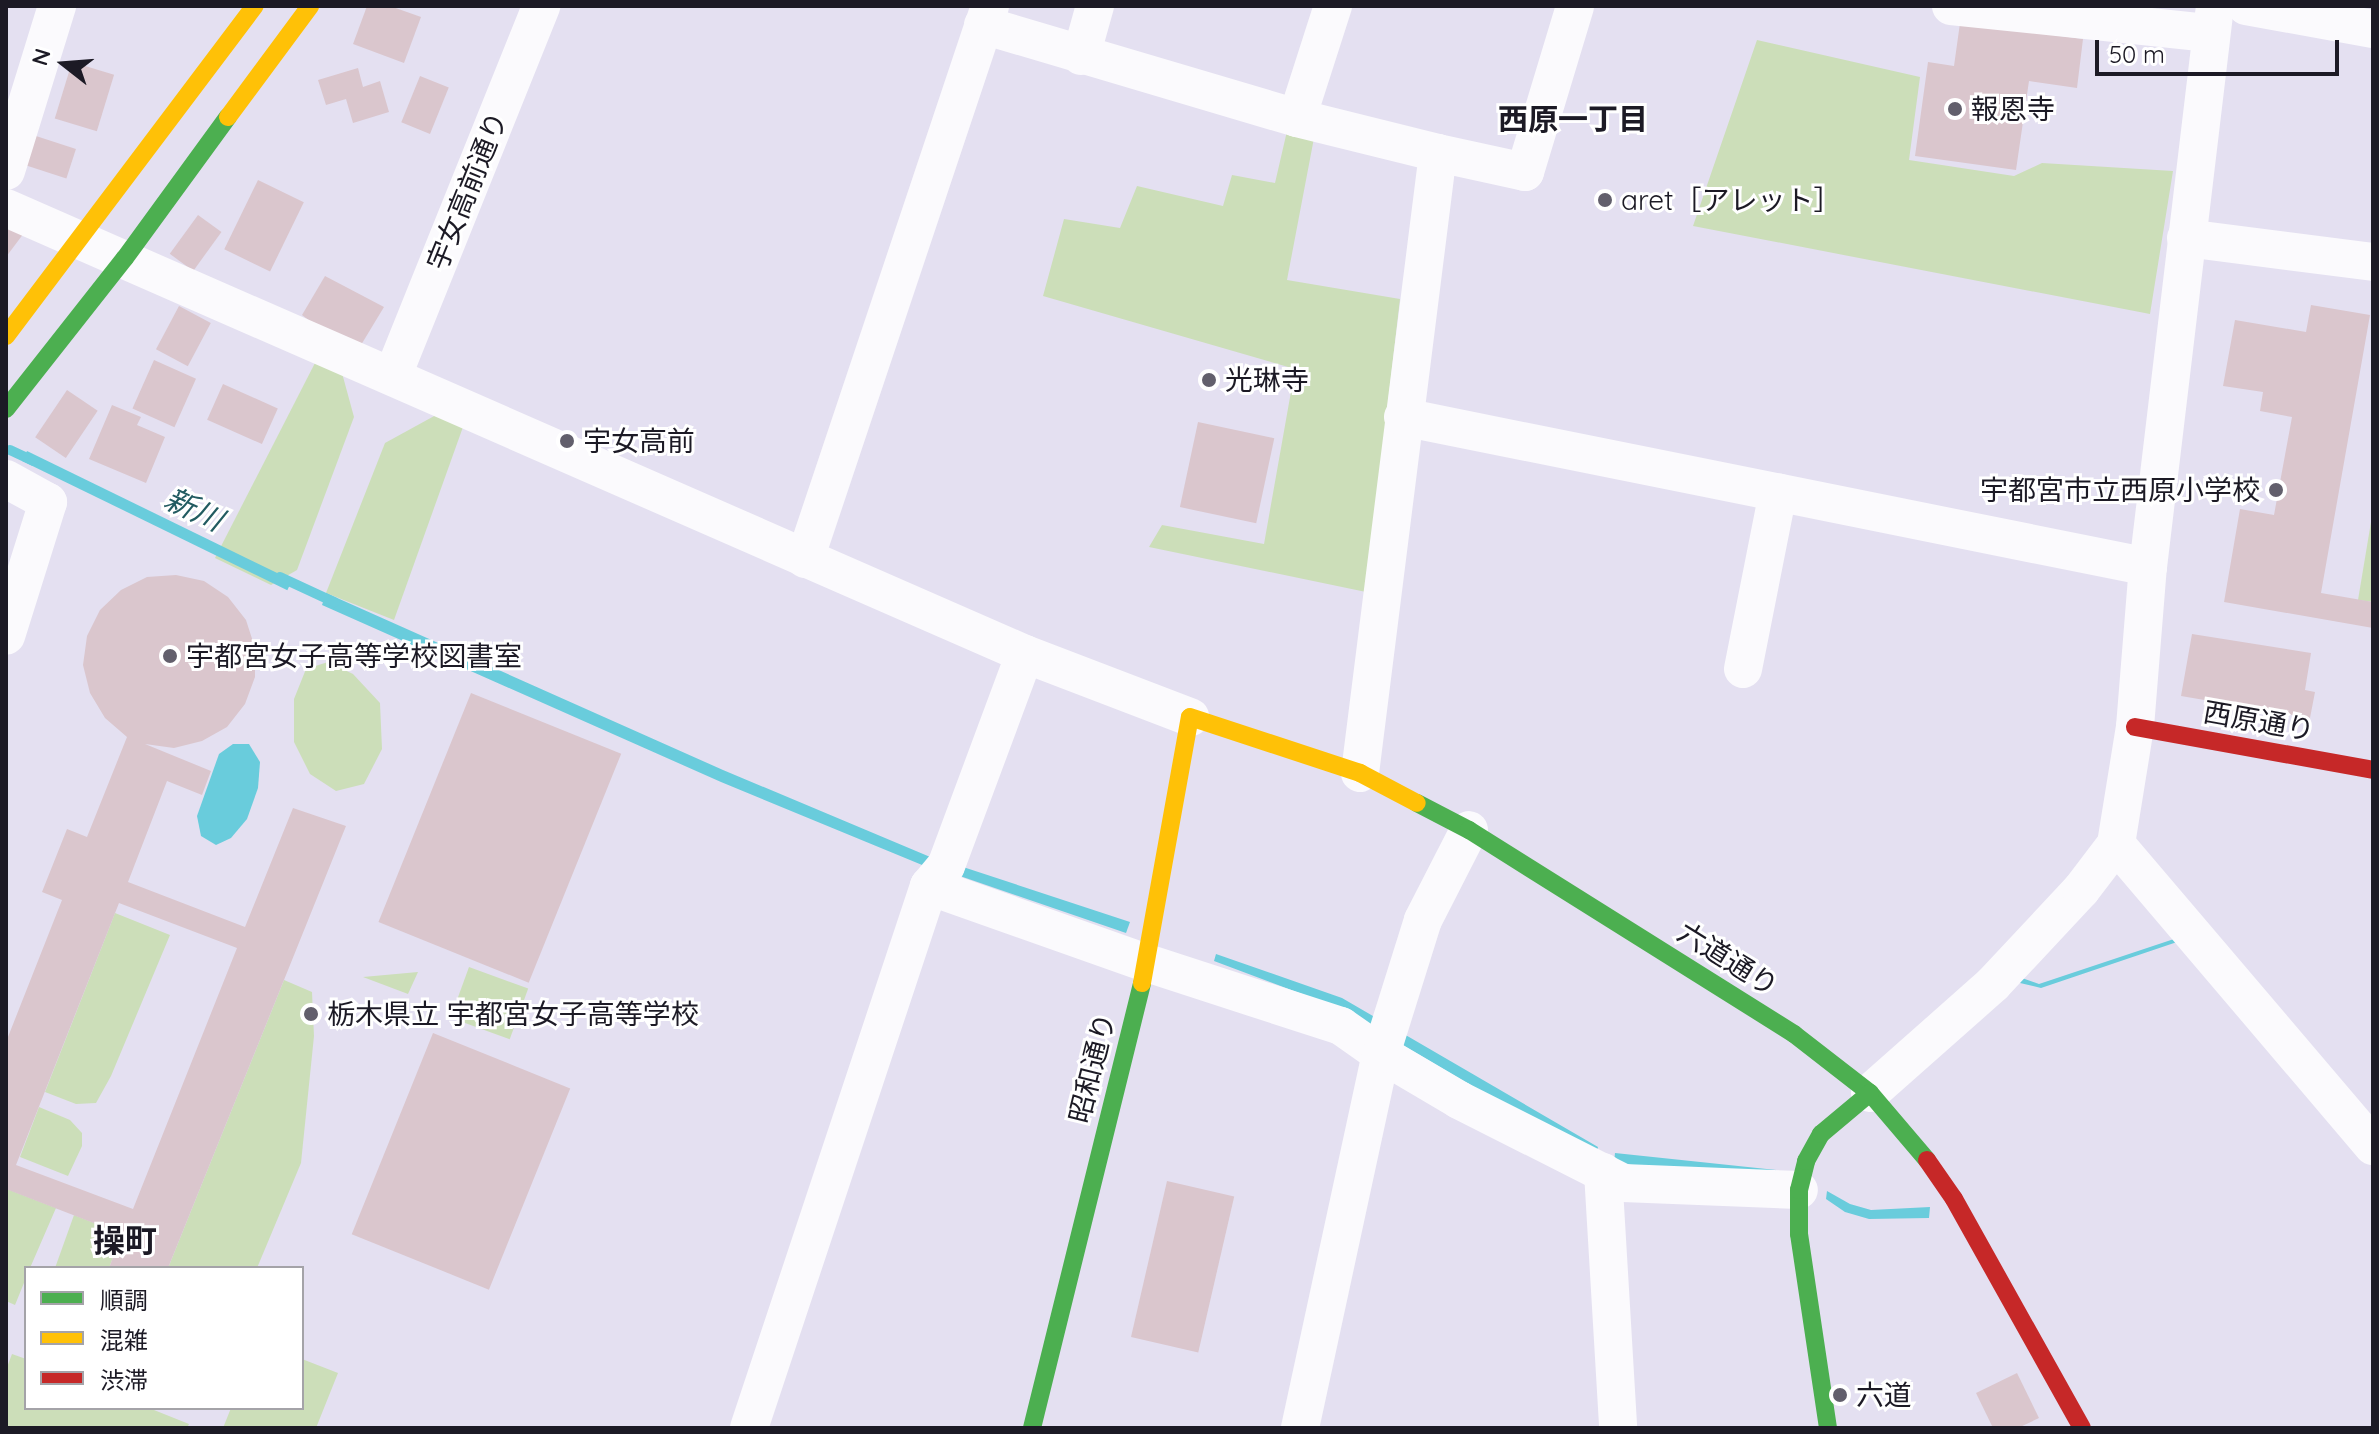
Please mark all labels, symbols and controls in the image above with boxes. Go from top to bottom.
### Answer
north arrow [24,24,104,104]
scale bar [2099,24,2343,74]
text: 50 m [2109,39,2165,69]
text: N [25,45,57,69]
place label: 報恩寺 [1971,92,2055,126]
marker: 報恩寺 [1946,100,1964,118]
district label: 西原一丁目 [1498,101,1648,137]
street label: 宇女高前通り [420,107,514,275]
place label: aret［アレット］ [1621,183,1841,217]
marker: aret［アレット］ [1596,191,1614,209]
place label: 光琳寺 [1225,363,1309,397]
marker: 光琳寺 [1200,371,1218,389]
place label: 宇女高前 [583,424,695,458]
marker: 宇女高前 [558,432,576,450]
place label: 宇都宮市立西原小学校 [1980,473,2260,507]
water label: 新川 [159,480,229,538]
marker: 宇都宮市立西原小学校 [2267,481,2285,499]
place label: 宇都宮女子高等学校図書室 [186,639,522,673]
marker: 宇都宮女子高等学校図書室 [161,647,179,665]
street label: 西原通り [2201,695,2317,747]
street label: 六道通り [1672,915,1784,1003]
place label: 栃木県立 宇都宮女子高等学校 [327,997,699,1031]
marker: 栃木県立 宇都宮女子高等学校 [302,1005,320,1023]
street label: 昭和通り [1062,1010,1122,1126]
district label: 操町 [93,1221,157,1259]
legend [24,1266,304,1410]
text: 順調 [100,1285,148,1315]
text: 混雑 [100,1325,148,1355]
text: 渋滞 [100,1365,148,1395]
place label: 六道 [1856,1378,1912,1412]
marker: 六道 [1831,1386,1849,1404]

